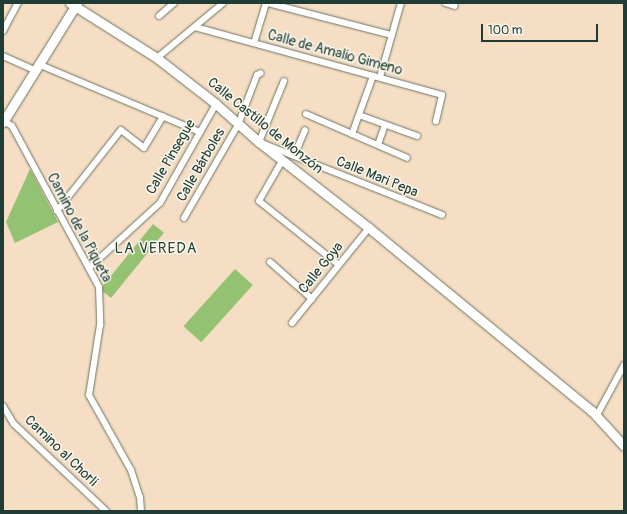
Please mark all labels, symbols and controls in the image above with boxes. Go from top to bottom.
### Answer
scale bar [483,16,600,42]
text: 100 m [488,23,522,38]
street label: Calle de Amalio Gimeno [266,27,404,79]
street label: Calle Castillo de Monzón [204,74,326,178]
street label: Calle Pinsegue [143,117,199,197]
street label: Calle Bárboles [173,125,229,205]
street label: Calle Mari Pepa [334,153,420,201]
street label: Camino de la Piqueta [43,170,115,286]
street label: Calle Goya [295,239,347,297]
district label: LA VEREDA [115,240,197,258]
street label: Camino al Chorli [21,412,101,490]

